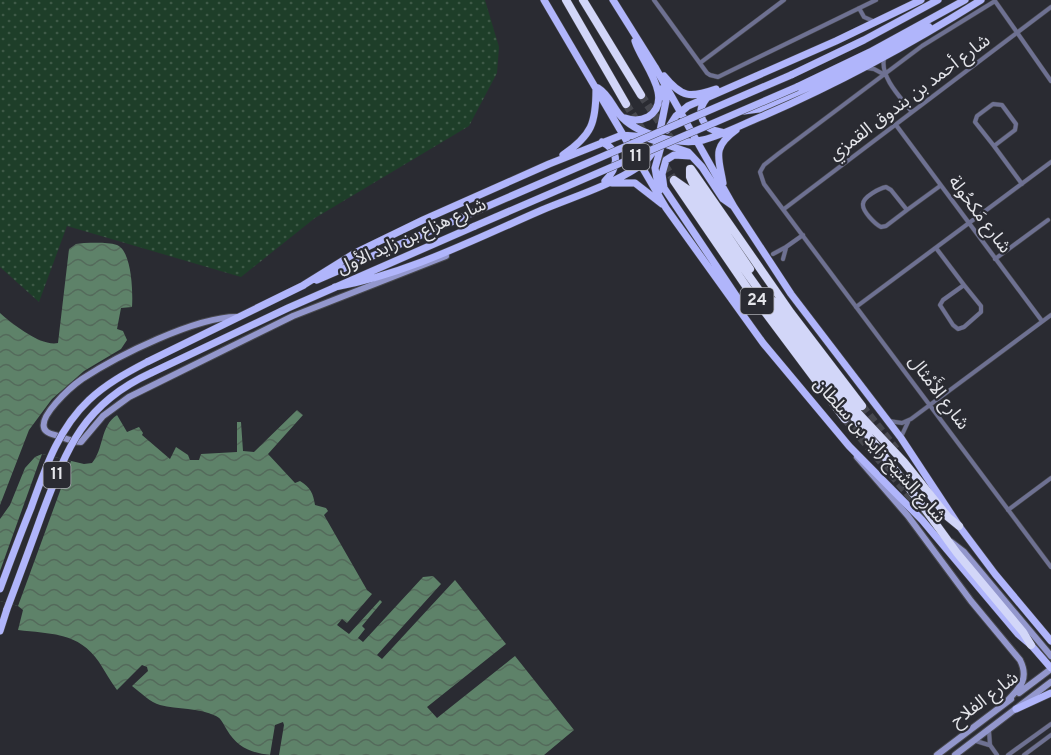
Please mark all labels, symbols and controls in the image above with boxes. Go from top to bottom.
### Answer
street label: شارع أحمد بن بندوق القمزي [824,29,996,167]
road number: 11 [622,144,650,170]
street label: شارع مَكحُولة [942,172,1016,259]
street label: شارع هزاع بن زايد الأول [334,194,491,281]
road number: 24 [740,288,774,314]
street label: شارع الأَمْثال [902,349,977,436]
street label: شارع الشيخ زايد بن سلطان [807,373,950,529]
road number: 11 [44,462,70,488]
street label: شارع الفلاح [946,667,1024,734]

